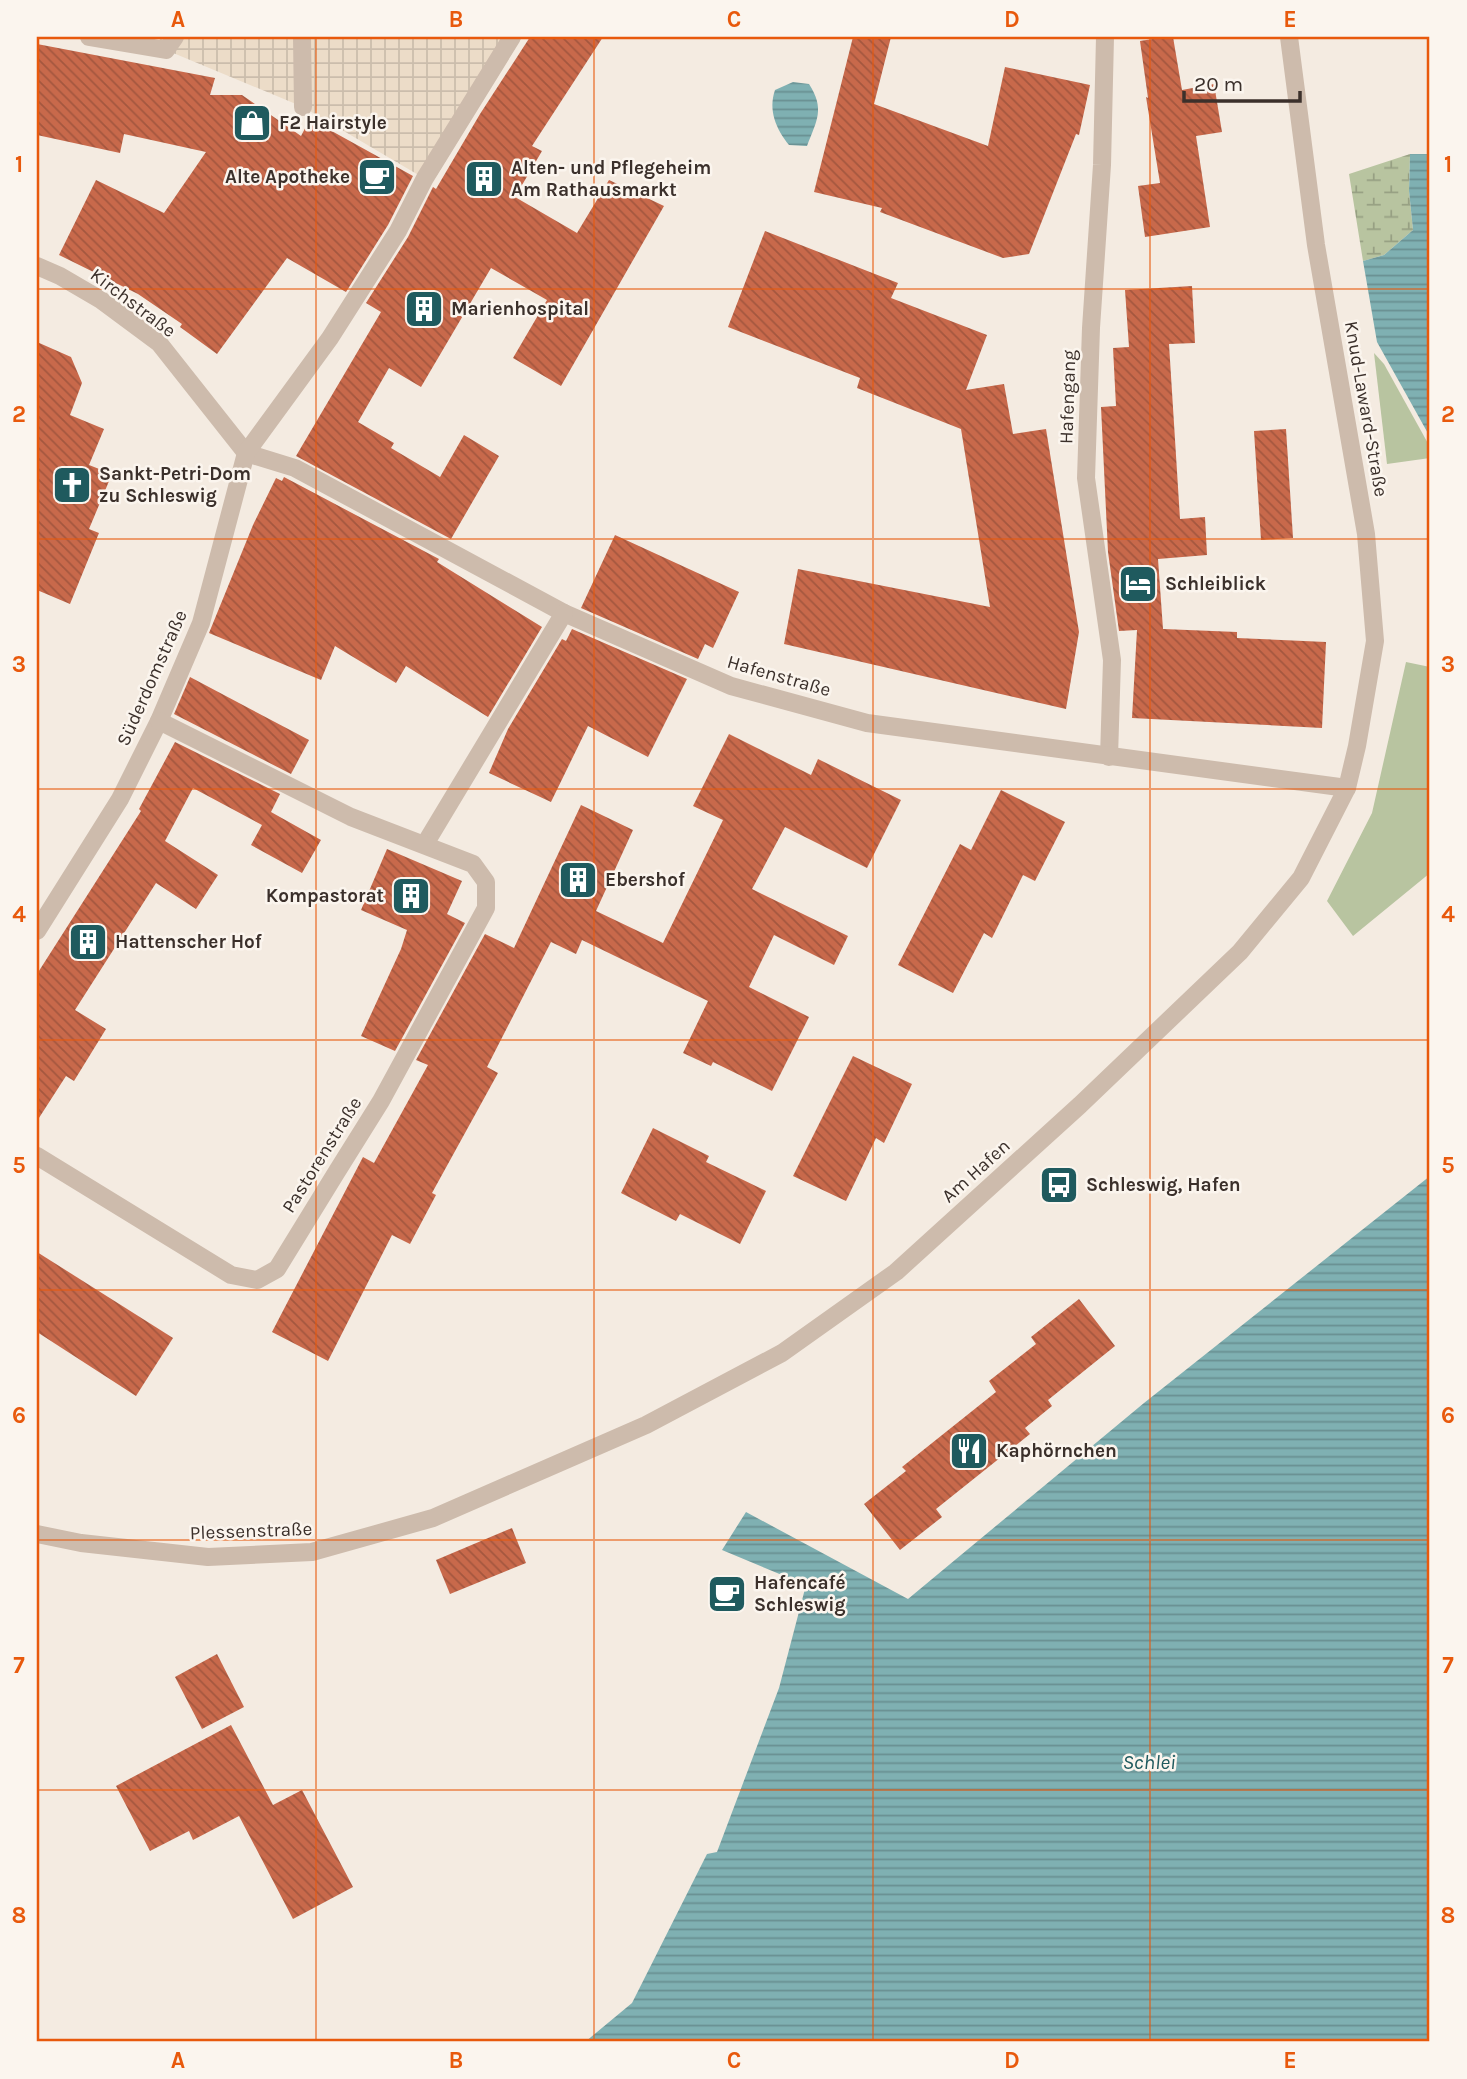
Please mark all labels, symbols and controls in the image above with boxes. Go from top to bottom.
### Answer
text: A [171,6,185,33]
text: B [449,6,463,33]
text: C [727,6,741,33]
text: D [1004,6,1020,33]
text: E [1283,6,1297,33]
scale bar [1184,60,1299,104]
text: 20 m [1194,72,1243,96]
shop icon: F2 Hairstyle [231,102,273,144]
place label: F2 Hairstyle [279,112,387,134]
text: 1 [15,151,23,178]
text: 1 [1444,151,1452,178]
cafe icon: Alte Apotheke [356,156,398,198]
place label: Alten- und Pflegeheim Am Rathausmarkt [511,157,711,201]
building icon: Alten- und Pflegeheim Am Rathausmarkt [463,158,505,200]
place label: Alte Apotheke [225,166,350,188]
street label: Kirchstraße [86,264,180,342]
building icon: Marienhospital [403,288,445,330]
place label: Marienhospital [451,298,589,320]
street label: Knud-Laward-Straße [1340,319,1392,499]
street label: Hafengang [1055,349,1081,444]
text: 2 [12,401,26,428]
text: 2 [1441,401,1455,428]
place label: Sankt-Petri-Dom zu Schleswig [99,463,251,507]
church icon: Sankt-Petri-Dom zu Schleswig [51,464,93,506]
hotel icon: Schleiblick [1117,563,1159,605]
place label: Schleiblick [1165,573,1266,595]
street label: Süderdomstraße [112,607,192,749]
text: 3 [12,651,26,678]
street label: Hafenstraße [725,651,833,701]
text: 3 [1441,651,1455,678]
building icon: Ebershof [557,859,599,901]
place label: Ebershof [605,869,686,891]
building icon: Kompastorat [390,875,432,917]
place label: Kompastorat [266,885,384,907]
text: 4 [12,901,26,928]
text: 4 [1441,901,1455,928]
building icon: Hattenscher Hof [67,921,109,963]
place label: Hattenscher Hof [115,931,263,953]
street label: Pastorenstraße [278,1093,366,1217]
street label: Am Hafen [937,1135,1015,1207]
text: 5 [12,1152,26,1179]
text: 5 [1441,1152,1455,1179]
bus stop icon: Schleswig, Hafen [1038,1164,1080,1206]
place label: Schleswig, Hafen [1086,1174,1241,1196]
text: 6 [12,1402,26,1429]
text: 6 [1441,1402,1455,1429]
restaurant icon: Kaphörnchen [948,1430,990,1472]
place label: Kaphörnchen [996,1440,1117,1462]
street label: Plessenstraße [189,1518,313,1544]
place label: Hafencafé Schleswig [754,1572,846,1616]
cafe icon: Hafencafé Schleswig [706,1573,748,1615]
text: 7 [13,1652,25,1679]
text: 7 [1442,1652,1454,1679]
water label: Schlei [1122,1750,1176,1774]
text: 8 [12,1902,26,1929]
text: 8 [1441,1902,1455,1929]
text: A [171,2047,185,2074]
text: B [449,2047,463,2074]
text: C [727,2047,741,2074]
text: D [1004,2047,1020,2074]
text: E [1283,2047,1297,2074]

